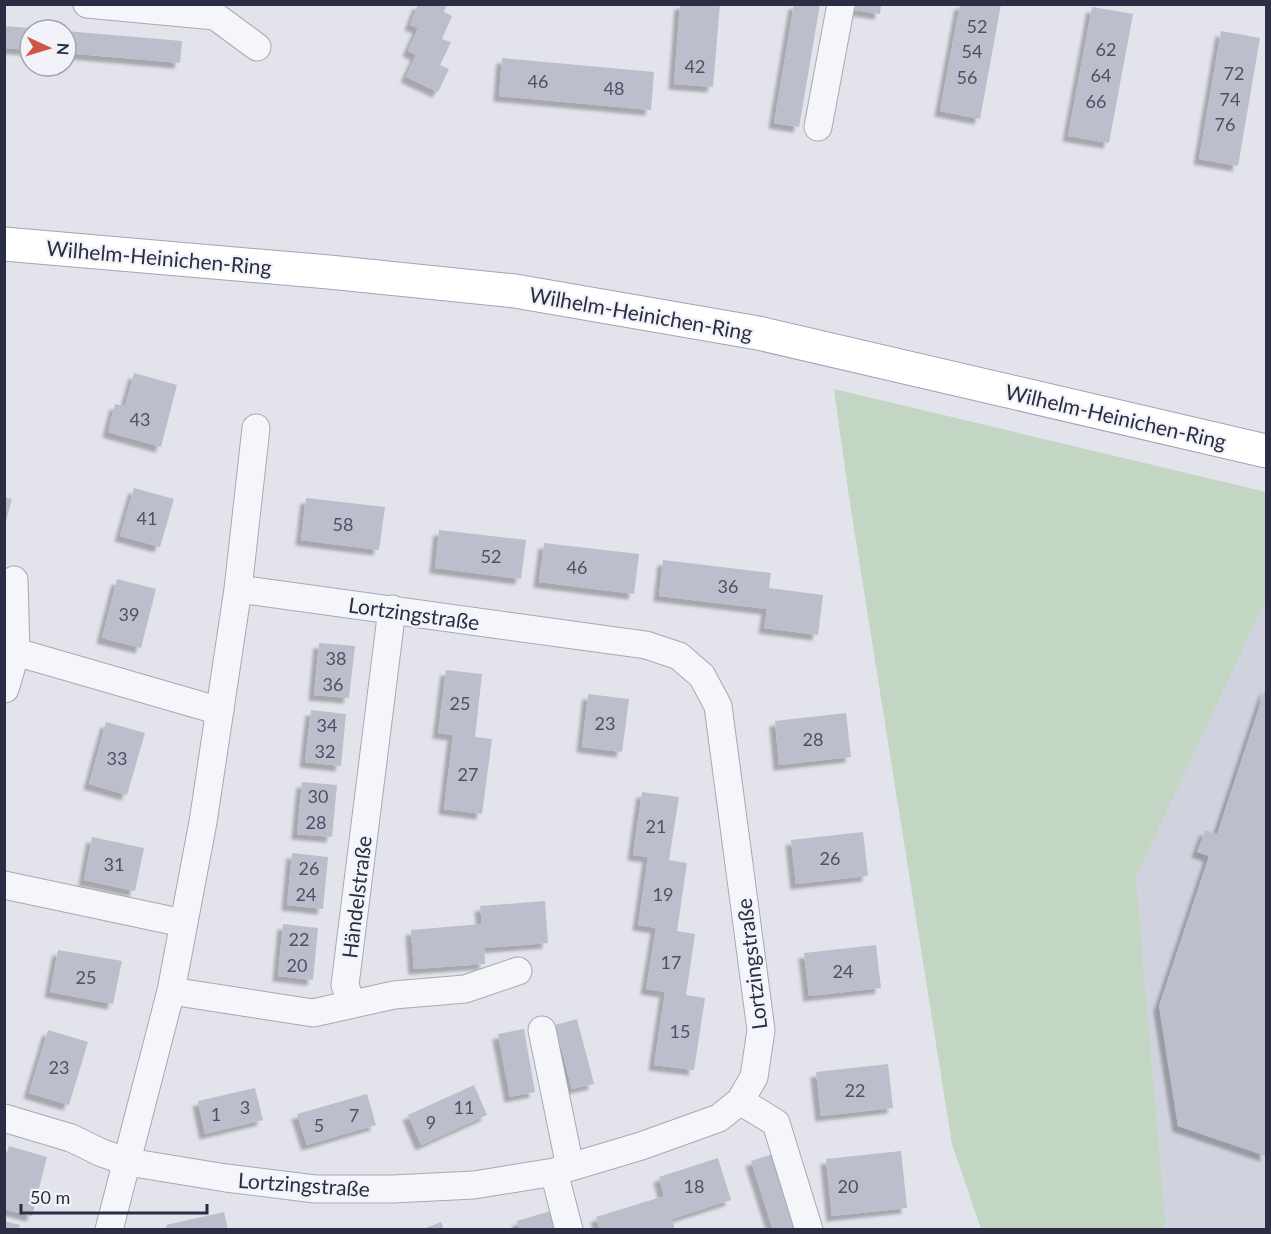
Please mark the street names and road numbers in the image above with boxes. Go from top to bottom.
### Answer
street label: Wilhelm-Heinichen-Ring [45,235,273,279]
street label: Wilhelm-Heinichen-Ring [527,281,755,345]
street label: Wilhelm-Heinichen-Ring [1003,378,1229,454]
street label: Lortzingstraße [347,591,481,635]
street label: Händelstraße [336,834,376,960]
street label: Lortzingstraße [731,897,771,1031]
street label: Lortzingstraße [237,1167,371,1201]

